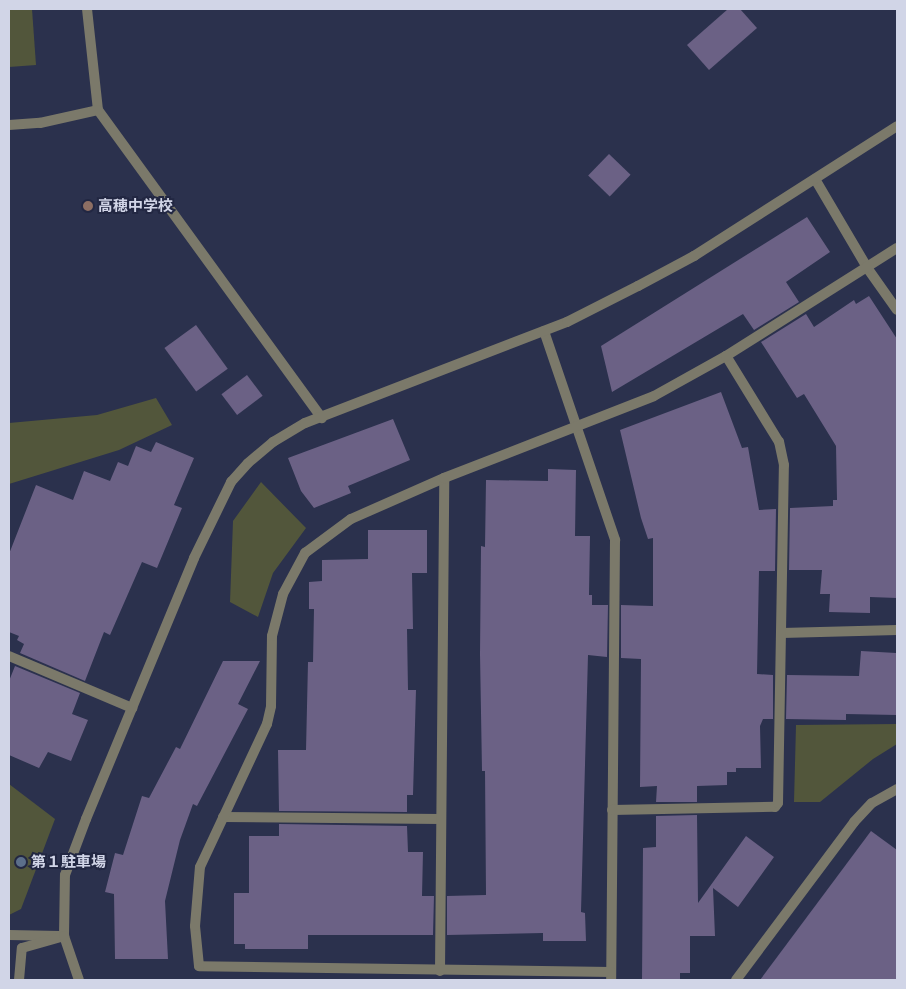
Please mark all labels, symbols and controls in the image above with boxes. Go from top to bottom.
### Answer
place label: 高穂中学校 [98,197,173,215]
marker: 高穂中学校 [82,200,94,212]
place label: 第１駐車場 [31,853,106,871]
marker: 第１駐車場 [15,856,27,868]

